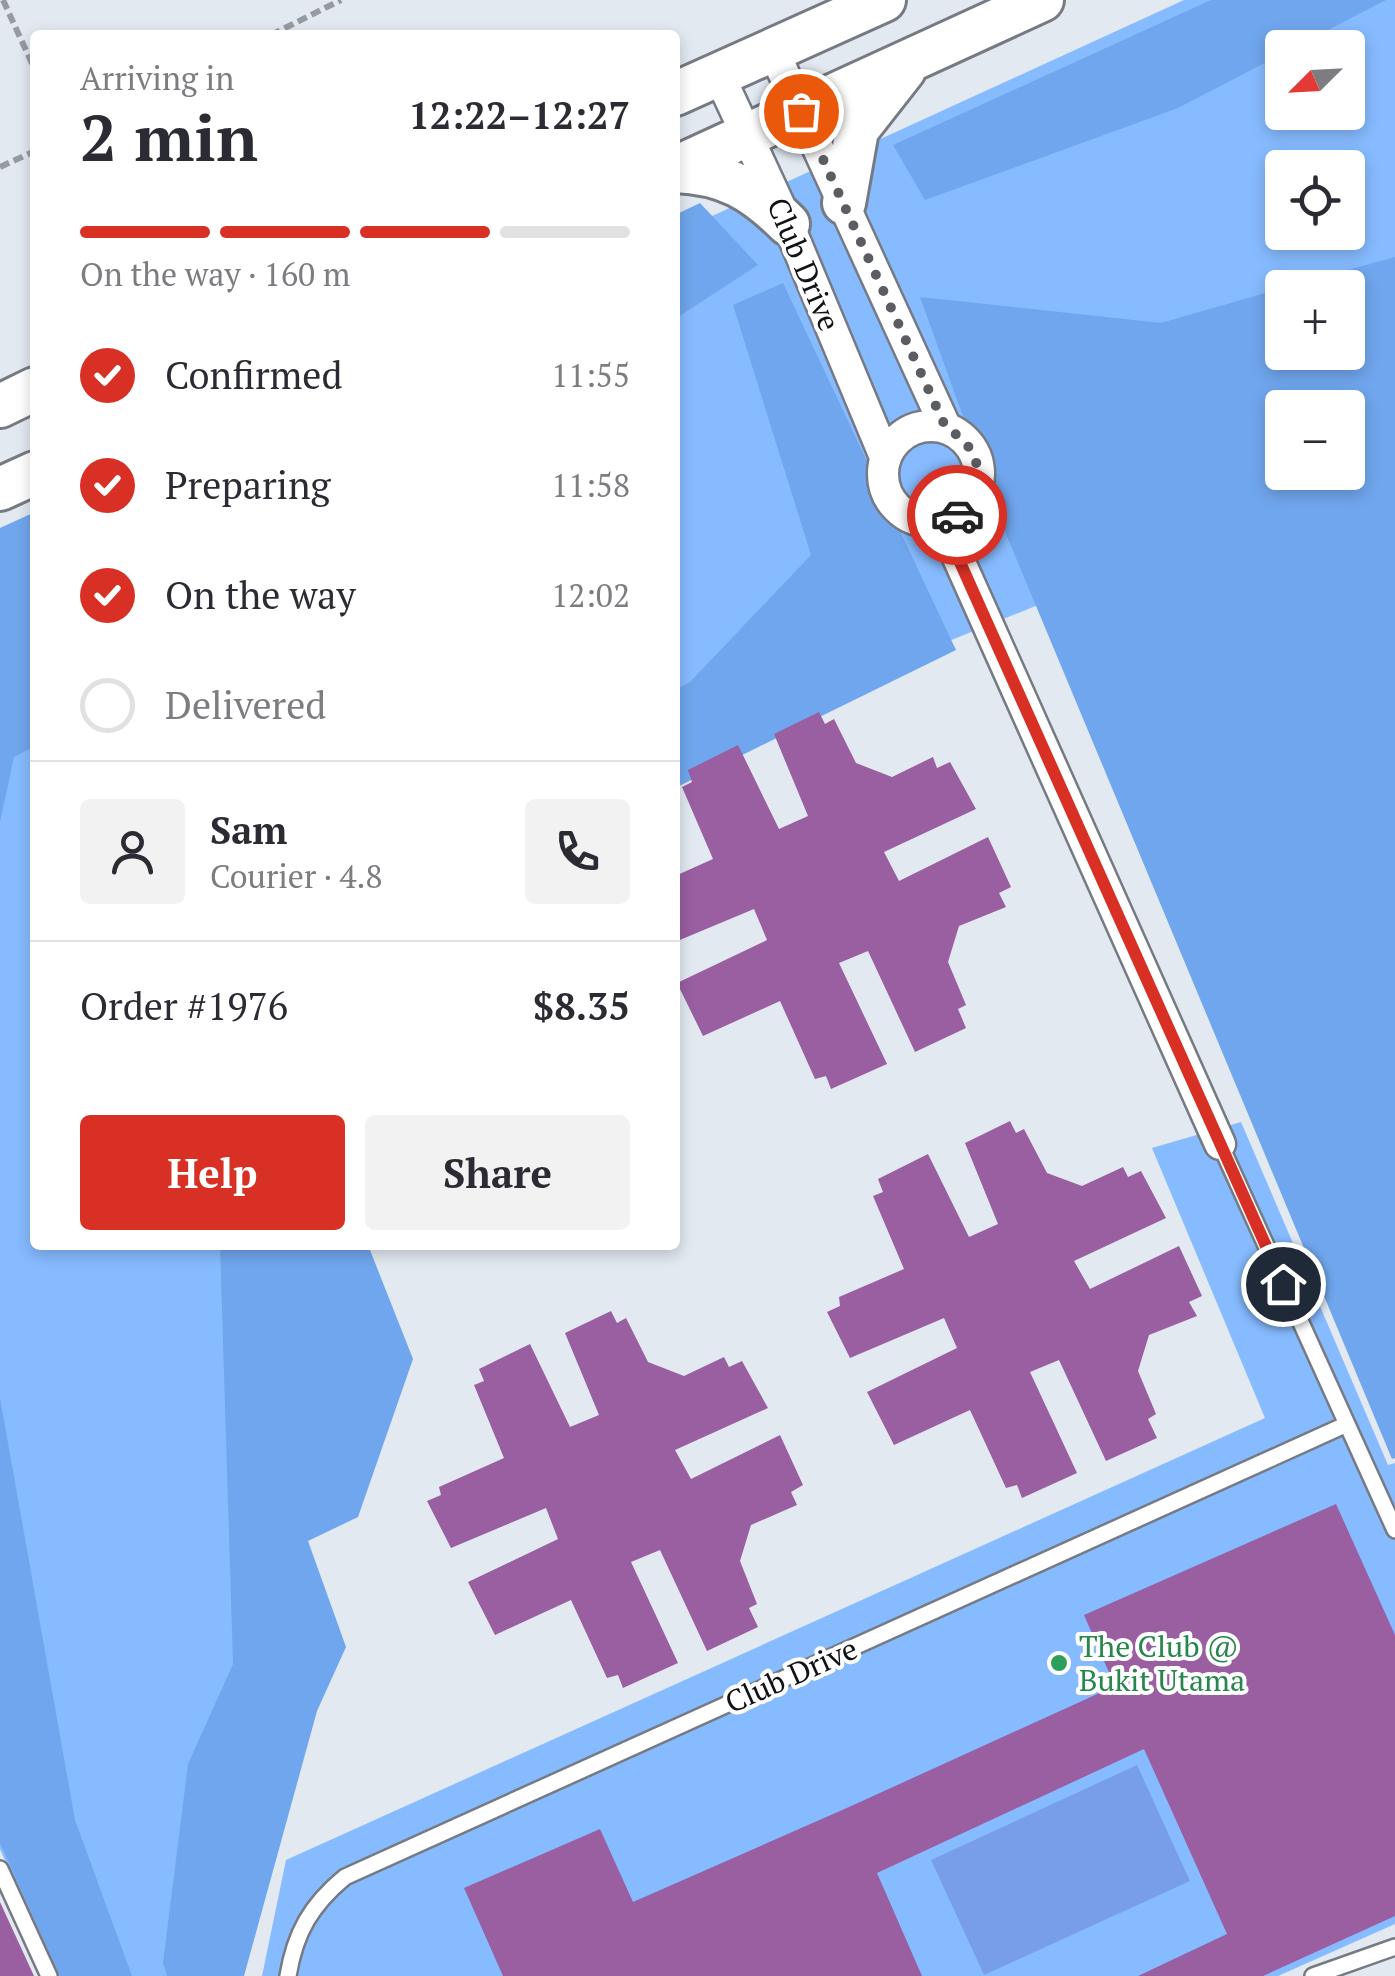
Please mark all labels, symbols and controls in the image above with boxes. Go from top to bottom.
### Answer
north arrow [1265,30,1365,130]
map controls [1265,30,1365,490]
text: Arriving in [80,57,234,99]
pin [759,69,844,154]
icon: bag [774,84,829,139]
text: 12:22–12:27 [408,90,630,140]
text: 2 min [80,93,258,180]
button: locate [1265,150,1365,250]
street label: Club Drive [758,191,850,337]
text: On the way · 160 m [80,253,350,295]
button: + [1265,270,1365,370]
icon: check [80,348,135,403]
text: Confirmed [165,350,343,400]
text: 11:55 [551,354,630,396]
button: − [1265,390,1365,490]
icon: check [80,458,135,513]
text: Preparing [165,460,331,510]
text: 11:58 [551,464,630,506]
courier [907,465,1007,565]
icon: car [930,488,985,543]
icon: check [80,568,135,623]
text: On the way [165,570,356,620]
text: 12:02 [551,574,630,616]
text: Delivered [165,680,326,730]
button: person [80,799,185,904]
button: phone [525,799,630,904]
text: Sam [210,805,287,855]
text: Courier · 4.8 [210,855,382,897]
text: Order #1976 [80,981,288,1031]
text: $8.35 [533,981,630,1031]
button: Help [80,1115,345,1230]
button: Share [365,1115,630,1230]
pin [1241,1242,1326,1327]
icon: home [1256,1257,1311,1312]
place label: The Club @ Bukit Utama [1079,1626,1245,1700]
street label: Club Drive [719,1628,863,1722]
marker: The Club @ Bukit Utama [1048,1652,1070,1674]

